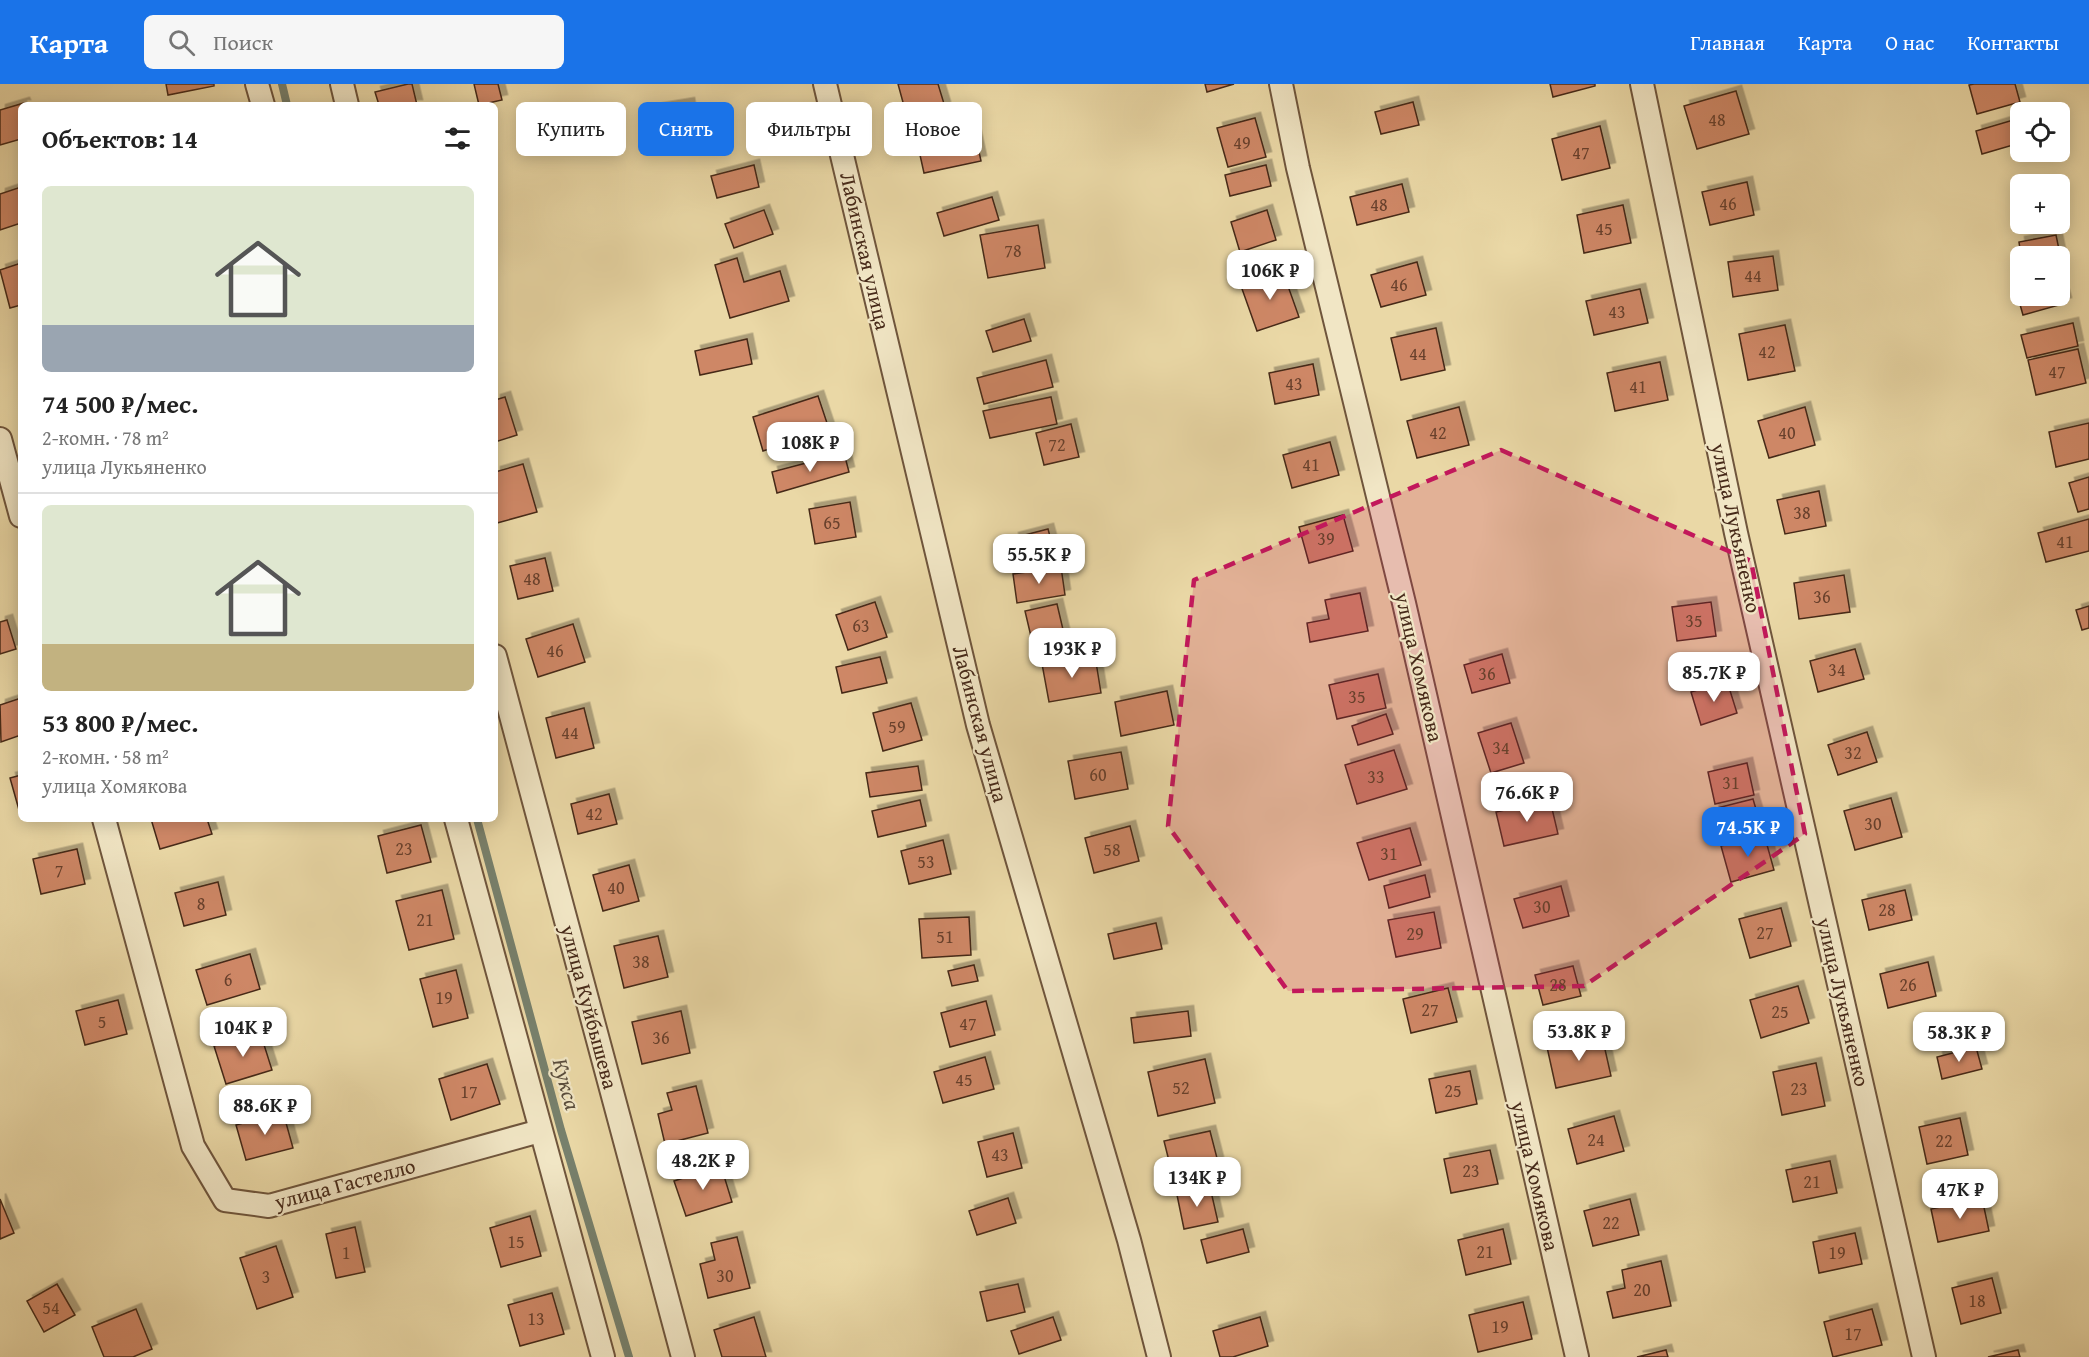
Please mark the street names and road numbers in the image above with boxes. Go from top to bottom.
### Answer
street label: Лабинская улица [832,169,899,333]
street label: улица Лукьяненко [1703,439,1770,616]
street label: улица Хомякова [1387,588,1452,745]
street label: Лабинская улица [945,642,1016,806]
street label: улица Лукьяненко [1809,913,1878,1090]
street label: улица Куйбышева [552,920,626,1092]
street label: улица Хомякова [1503,1097,1568,1254]
street label: улица Гастелло [270,1150,419,1217]

